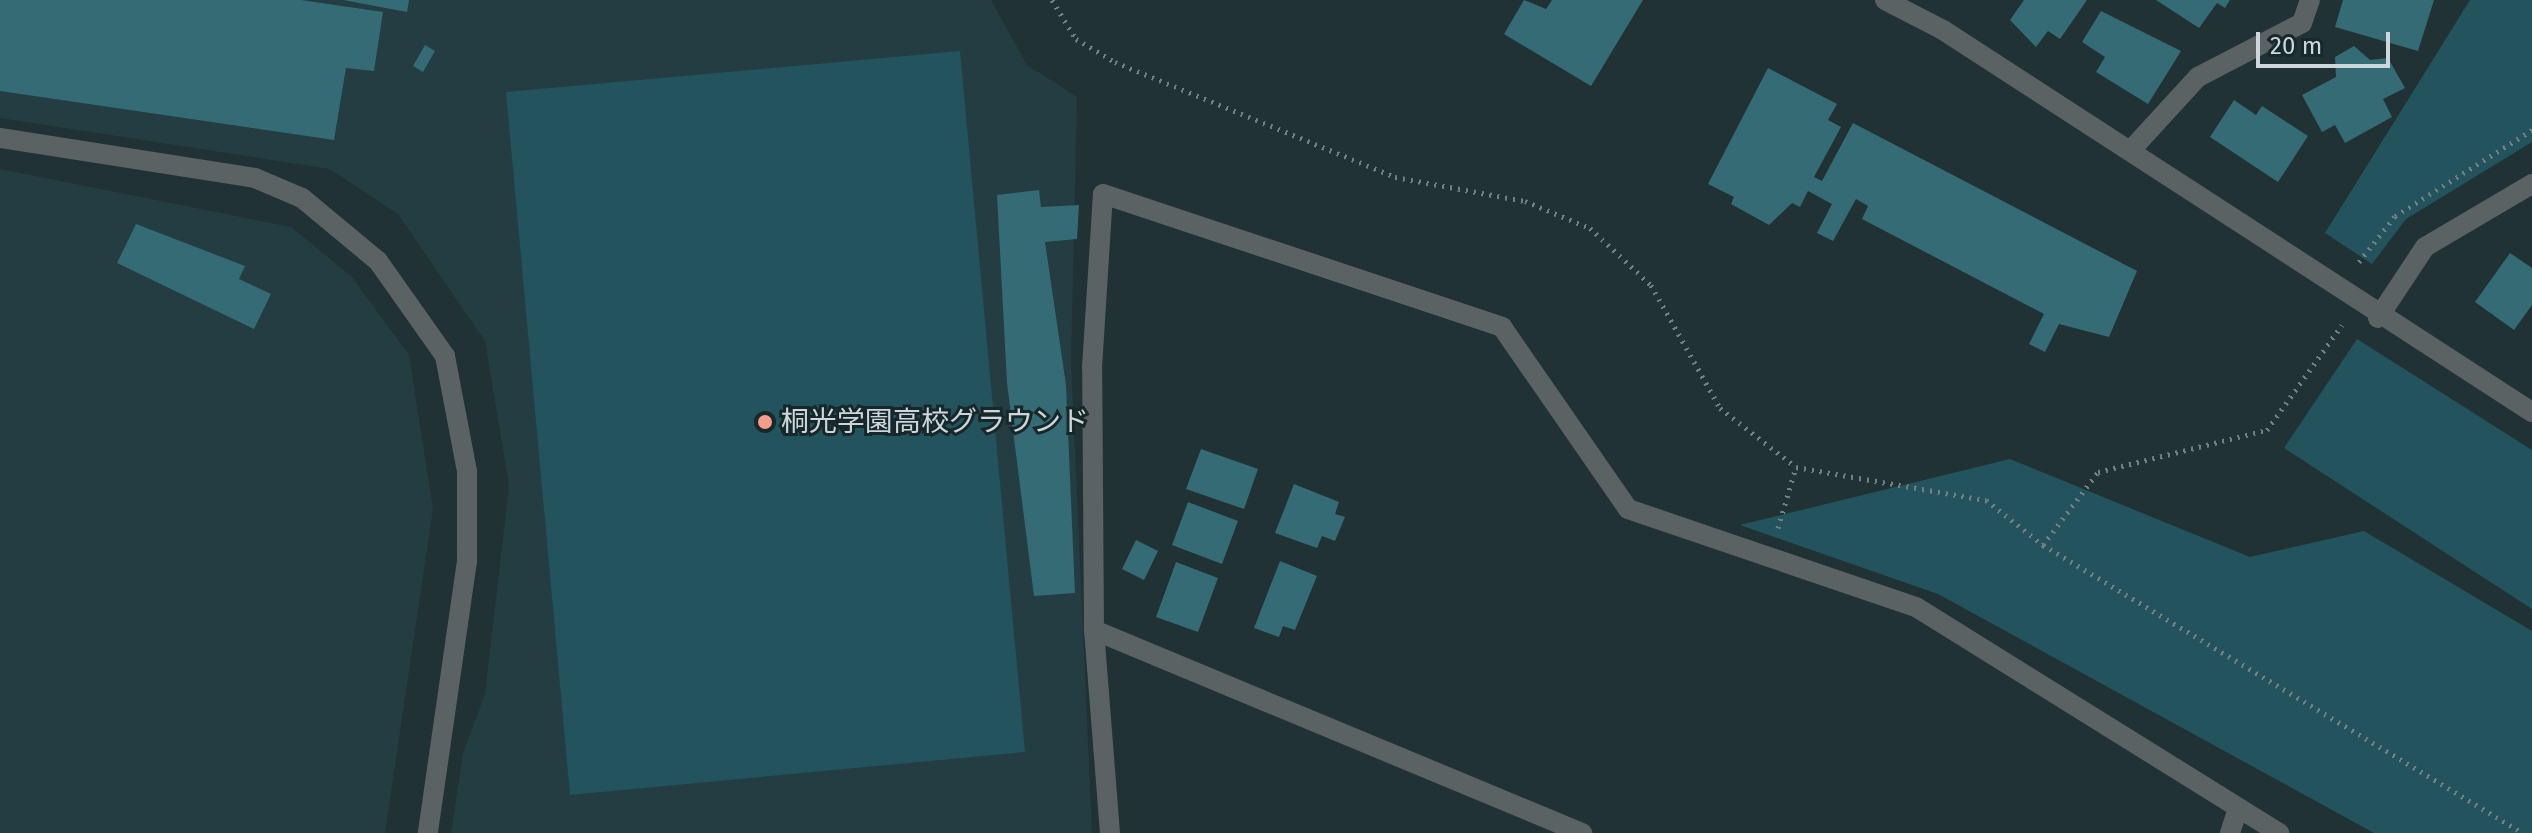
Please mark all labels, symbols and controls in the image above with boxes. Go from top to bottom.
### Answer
scale bar [2260,16,2394,66]
text: 20 m [2270,32,2322,60]
place label: 桐光学園高校グラウンド [781,405,1089,439]
marker: 桐光学園高校グラウンド [756,413,774,431]

